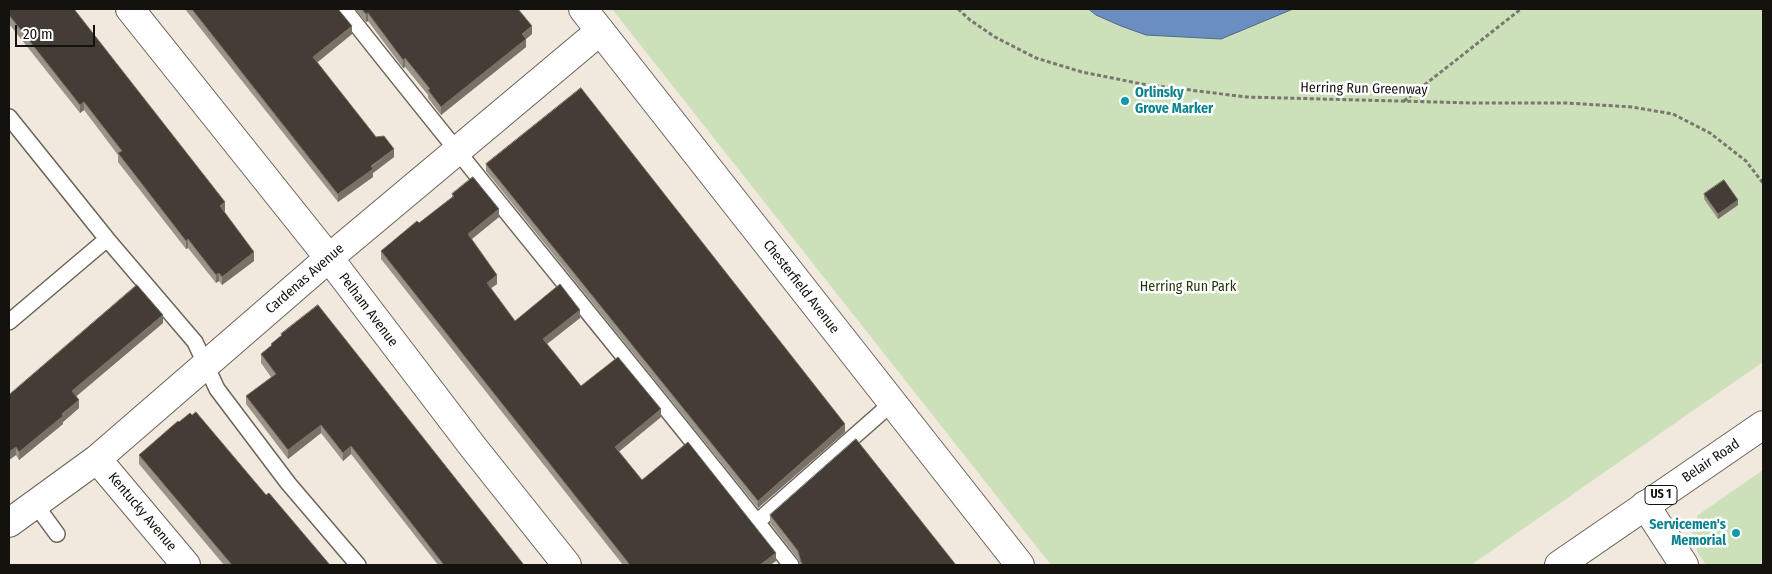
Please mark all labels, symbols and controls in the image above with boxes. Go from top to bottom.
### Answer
scale bar [18,15,98,47]
text: 20 m [23,25,53,43]
street label: Herring Run Greenway [1300,79,1428,99]
place label: Orlinsky Grove Marker [1135,85,1213,118]
marker: Orlinsky Grove Marker [1119,95,1131,107]
street label: Chesterfield Avenue [759,237,843,337]
street label: Cardenas Avenue [262,240,348,318]
street label: Pelham Avenue [335,270,401,350]
park label: Herring Run Park [1140,279,1236,295]
street label: Belair Road [1679,436,1743,486]
street label: Kentucky Avenue [104,469,180,555]
road number: US 1 [1645,486,1677,504]
place label: Servicemen's Memorial [1649,517,1726,550]
marker: Servicemen's Memorial [1730,527,1742,539]

